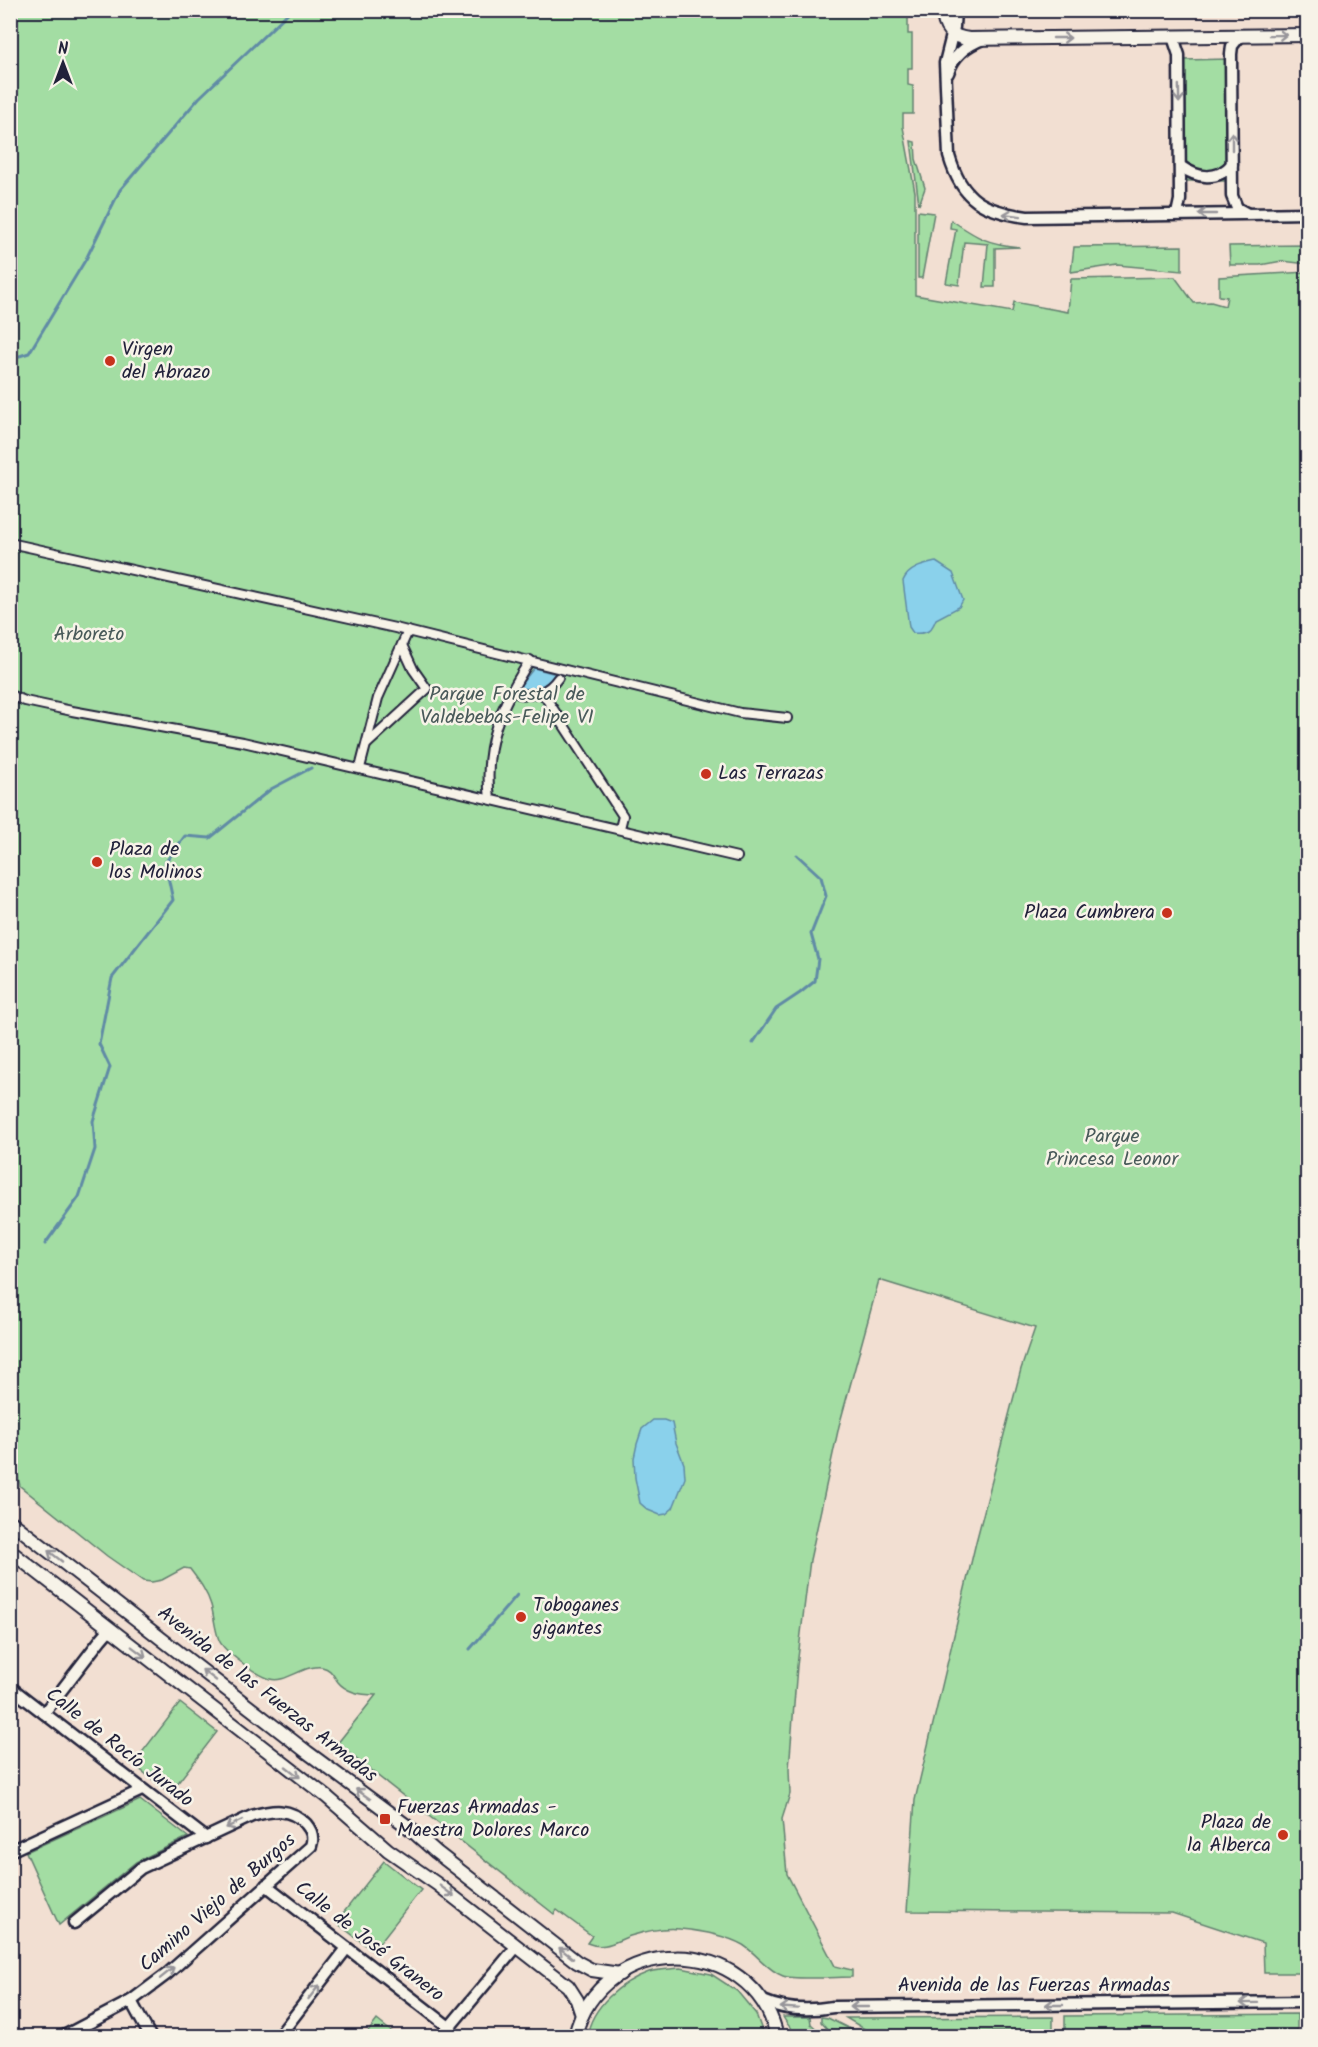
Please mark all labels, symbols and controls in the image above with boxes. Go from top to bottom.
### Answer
one-way arrow [1268,29,1288,41]
one-way arrow [1052,32,1072,44]
north arrow [33,33,93,93]
text: N [58,37,68,62]
one-way arrow [1173,84,1185,104]
one-way arrow [1226,131,1238,151]
one-way arrow [1198,208,1218,220]
one-way arrow [1003,209,1023,220]
place label: Virgen del Abrazo [122,334,210,389]
marker: Virgen del Abrazo [103,354,117,368]
park label: Arboreto [54,619,124,651]
park label: Parque Forestal de Valdebebas-Felipe VI [420,679,594,734]
place label: Las Terrazas [718,758,824,790]
marker: Las Terrazas [699,767,713,781]
place label: Plaza de los Molinos [109,834,203,889]
marker: Plaza de los Molinos [90,855,104,869]
place label: Plaza Cumbrera [1024,897,1155,929]
marker: Plaza Cumbrera [1160,906,1174,920]
park label: Parque Princesa Leonor [1046,1121,1179,1176]
one-way arrow [47,1549,63,1562]
place label: Toboganes gigantes [532,1590,620,1645]
street label: Avenida de las Fuerzas Armadas [150,1598,385,1792]
marker: Toboganes gigantes [514,1610,528,1624]
one-way arrow [131,1646,147,1658]
one-way arrow [201,1669,217,1682]
street label: Calle de Rocío Jurado [38,1680,200,1816]
one-way arrow [285,1765,301,1778]
one-way arrow [356,1788,372,1800]
place label: Fuerzas Armadas - Maestra Dolores Marco [397,1792,589,1847]
place label: Plaza de la Alberca [1187,1807,1271,1862]
marker: Fuerzas Armadas - Maestra Dolores Marco [378,1812,392,1826]
one-way arrow [225,1819,243,1831]
street label: Camino Viejo de Burgos [132,1825,304,1980]
marker: Plaza de la Alberca [1276,1828,1290,1842]
street label: Calle de José Granero [287,1873,451,2011]
one-way arrow [439,1885,455,1898]
one-way arrow [559,1947,575,1960]
one-way arrow [159,1966,175,1979]
street label: Avenida de las Fuerzas Armadas [898,1970,1171,2002]
one-way arrow [307,1985,320,2001]
one-way arrow [1240,1997,1260,2009]
one-way arrow [1045,1999,1065,2011]
one-way arrow [850,2001,870,2013]
one-way arrow [779,2003,799,2014]

